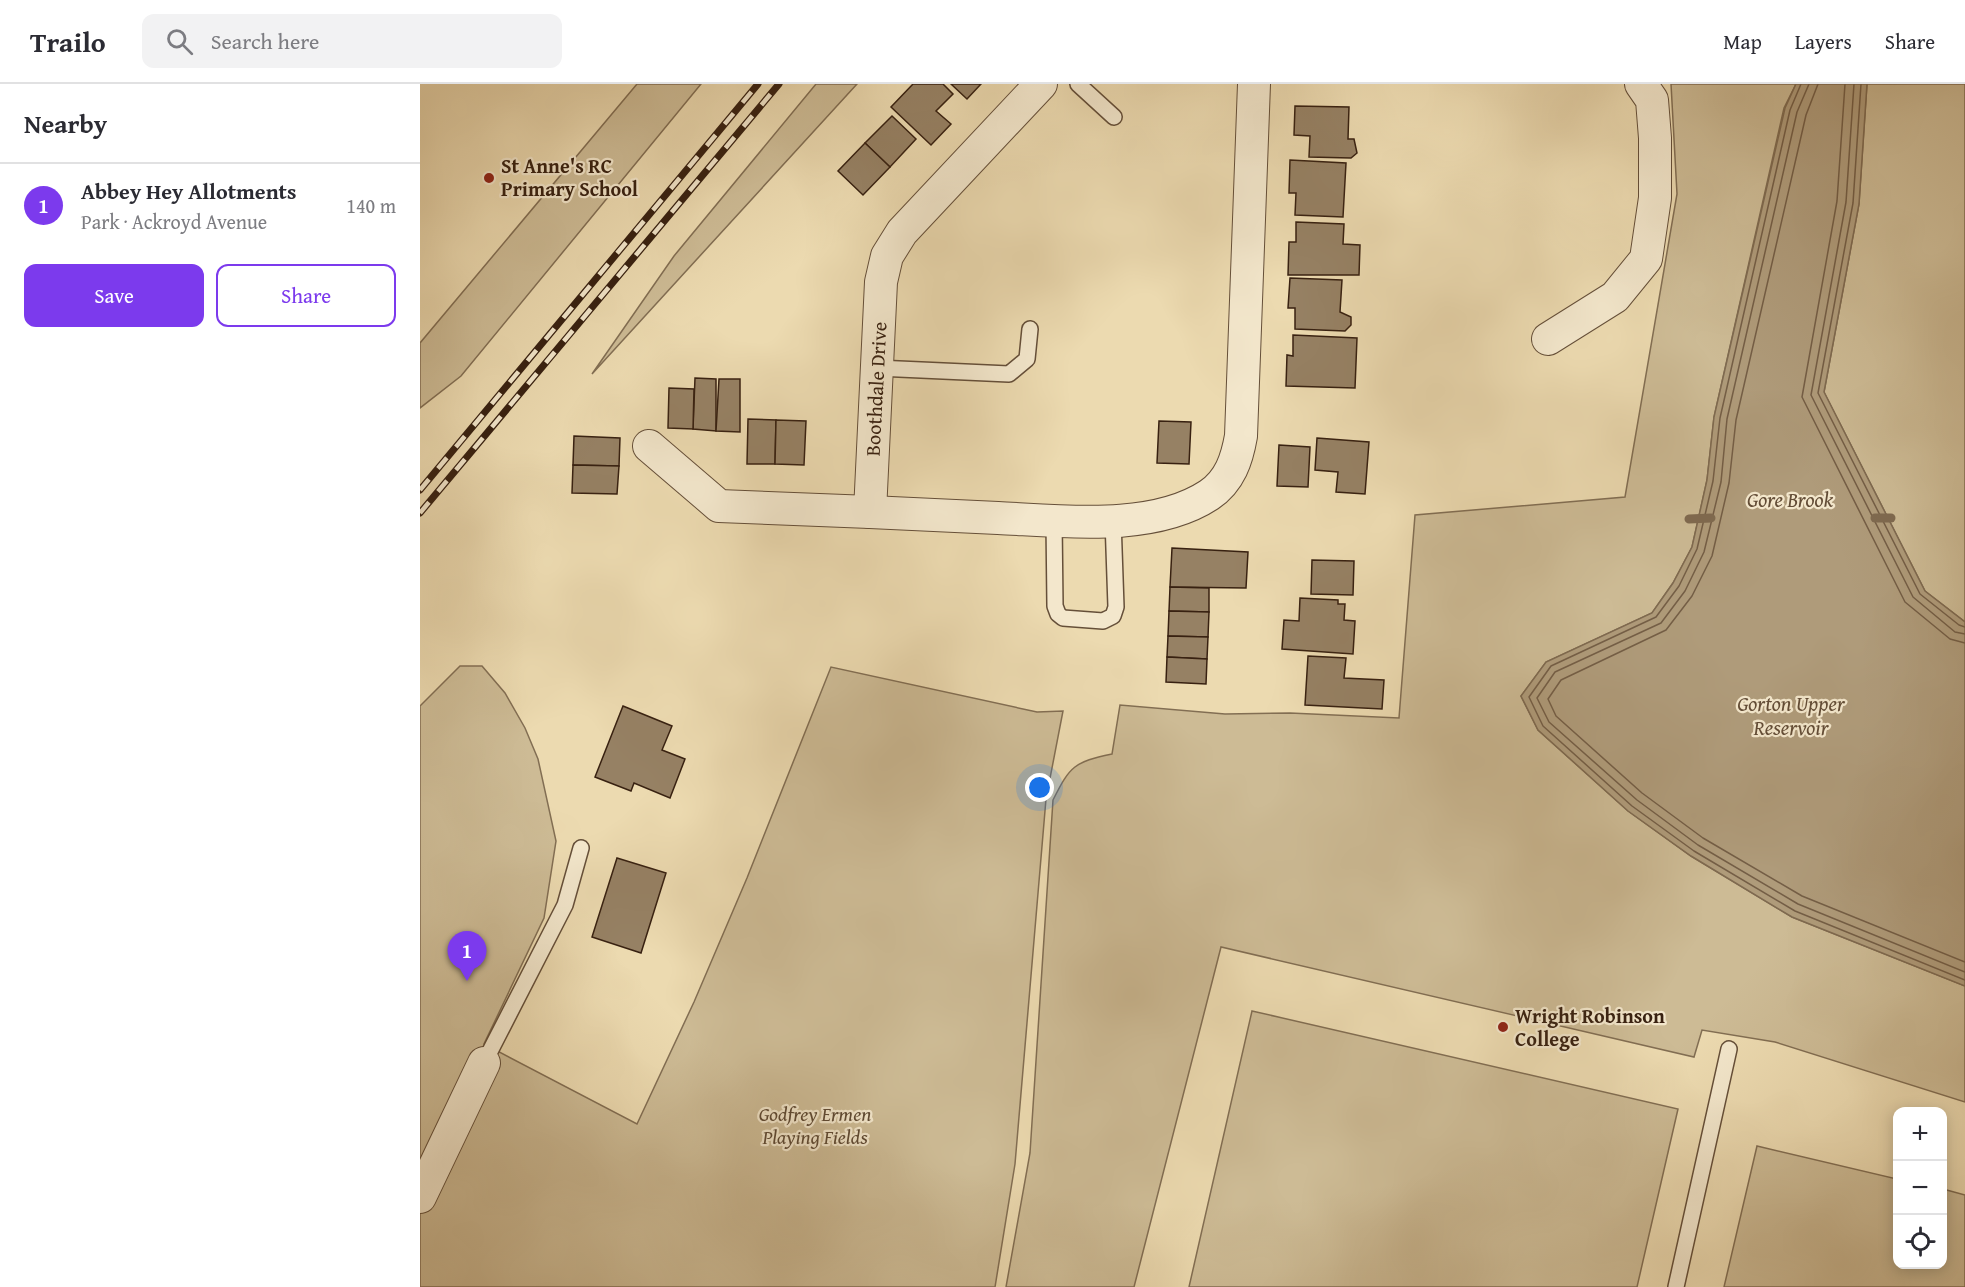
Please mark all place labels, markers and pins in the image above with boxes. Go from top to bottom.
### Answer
place label: St Anne's RC Primary School [501,151,638,203]
marker: St Anne's RC Primary School [482,171,496,185]
pin: 1 [448,932,486,981]
place label: Wright Robinson College [1515,1001,1665,1053]
marker: Wright Robinson College [1496,1020,1510,1034]

